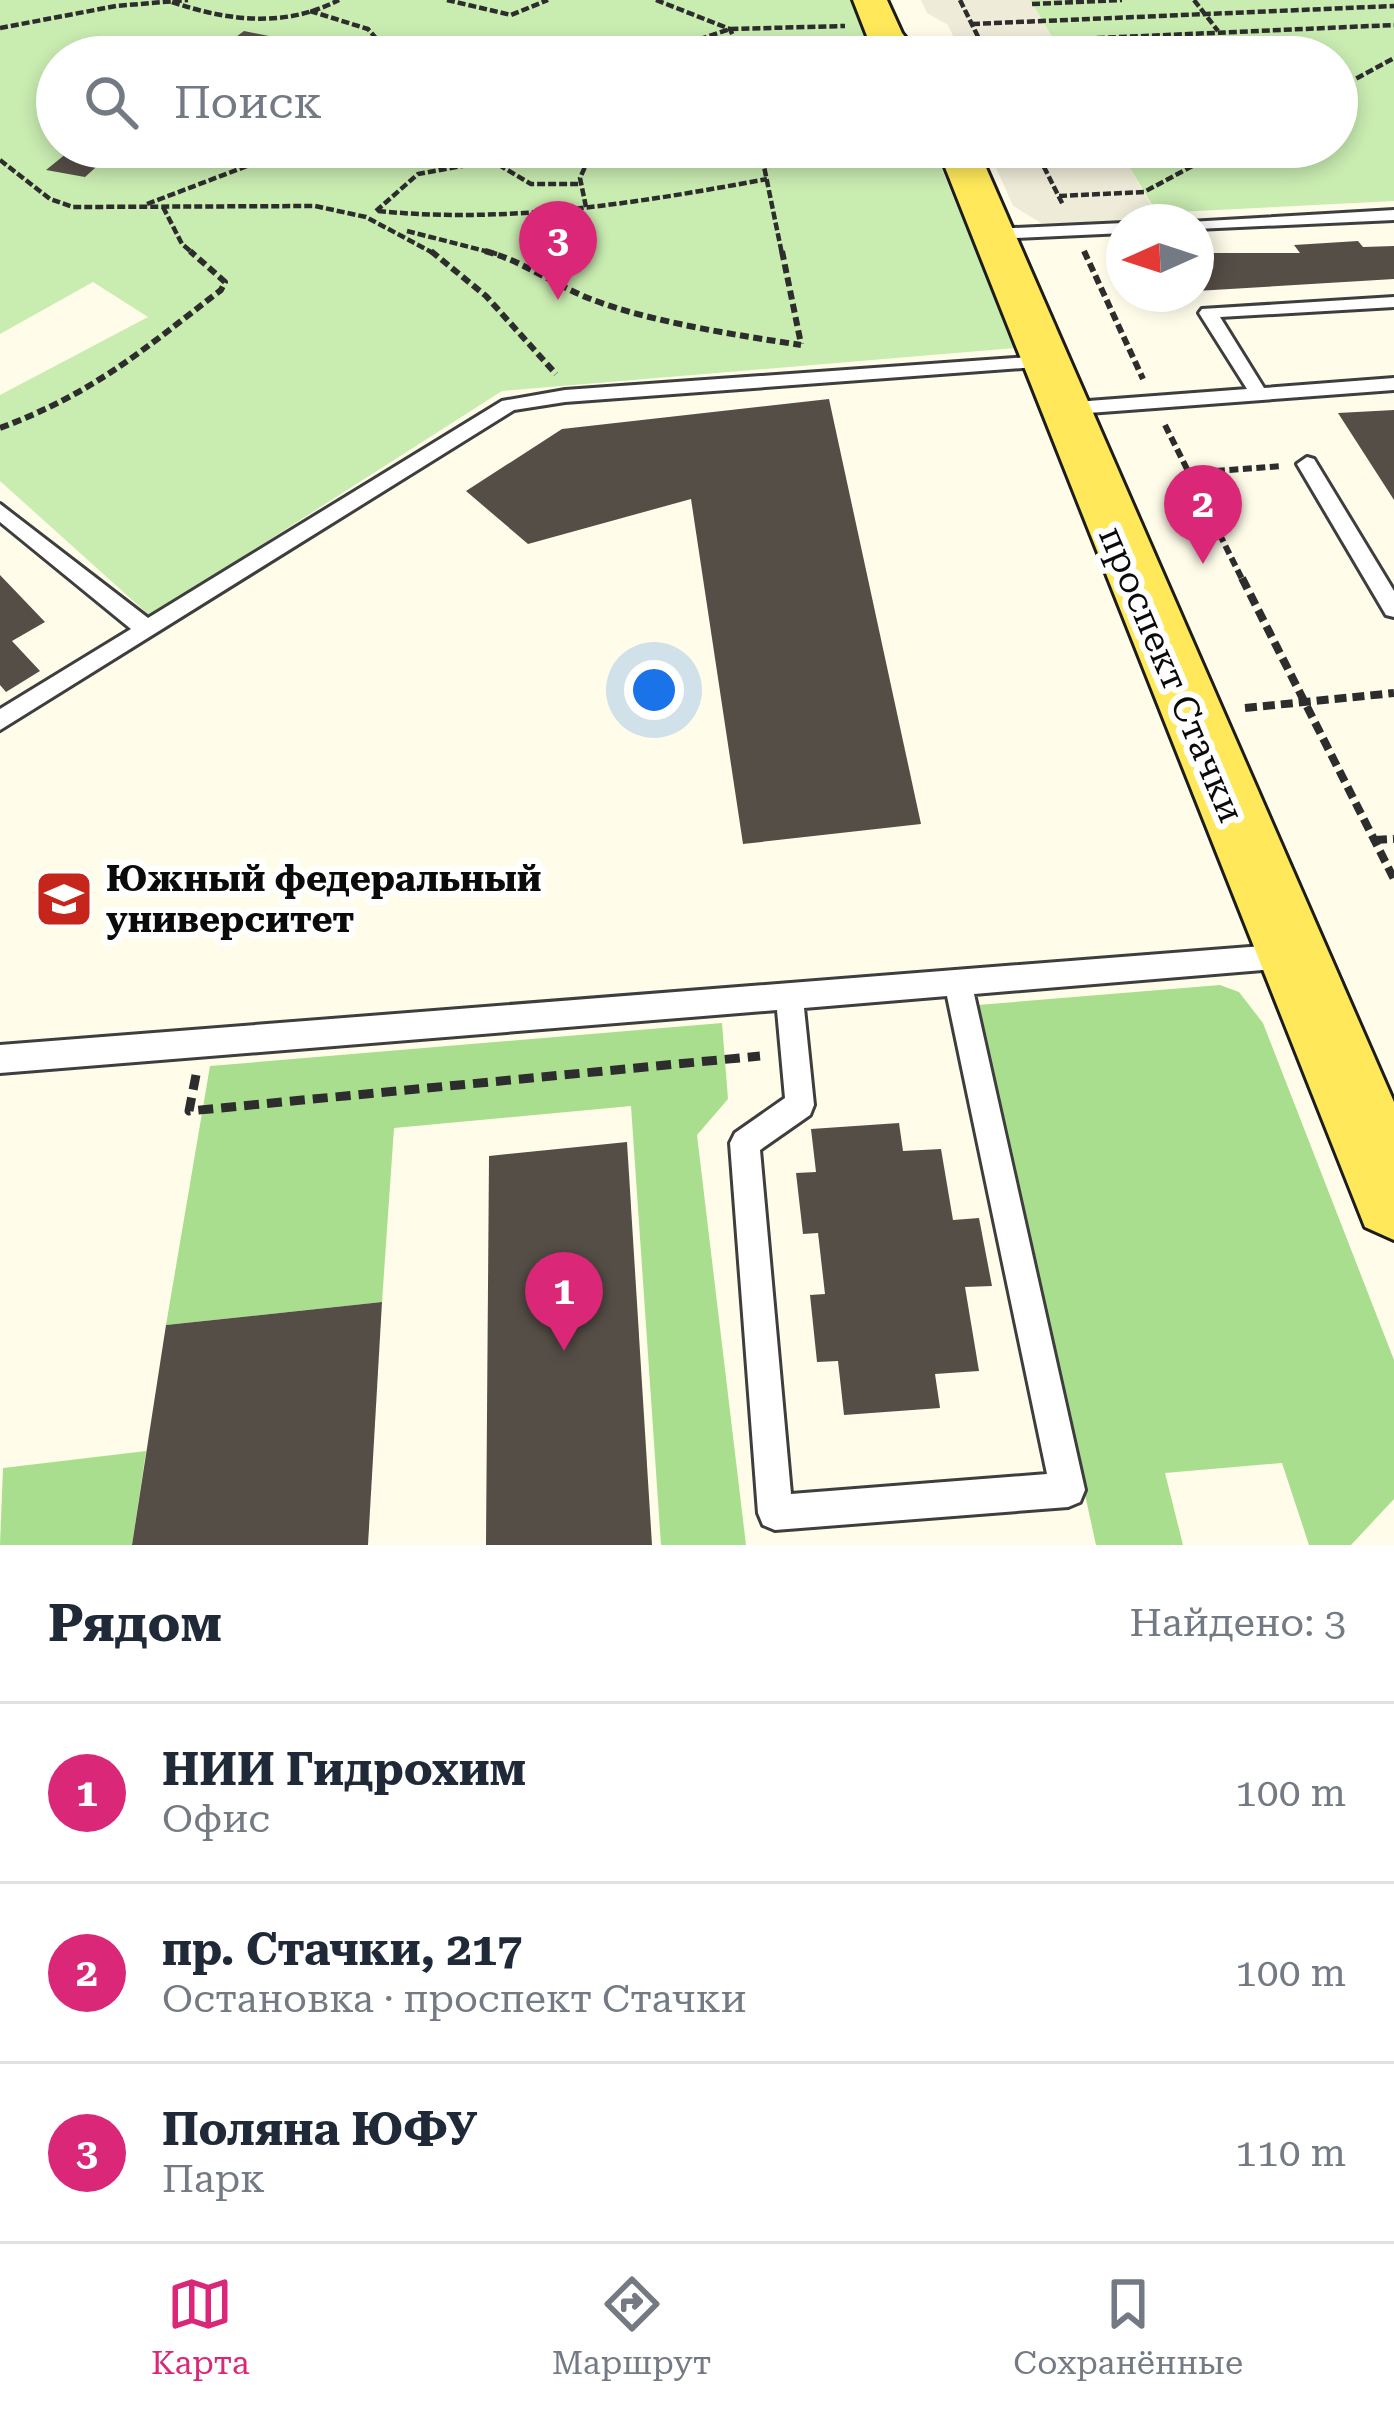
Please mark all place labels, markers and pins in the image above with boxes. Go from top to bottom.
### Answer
pin: 3 [519,201,597,300]
pin: 2 [1164,465,1242,564]
place label: Южный федеральный университет [106,858,542,941]
school or university icon: Южный федеральный университет [33,868,95,930]
pin: 1 [525,1252,603,1351]

